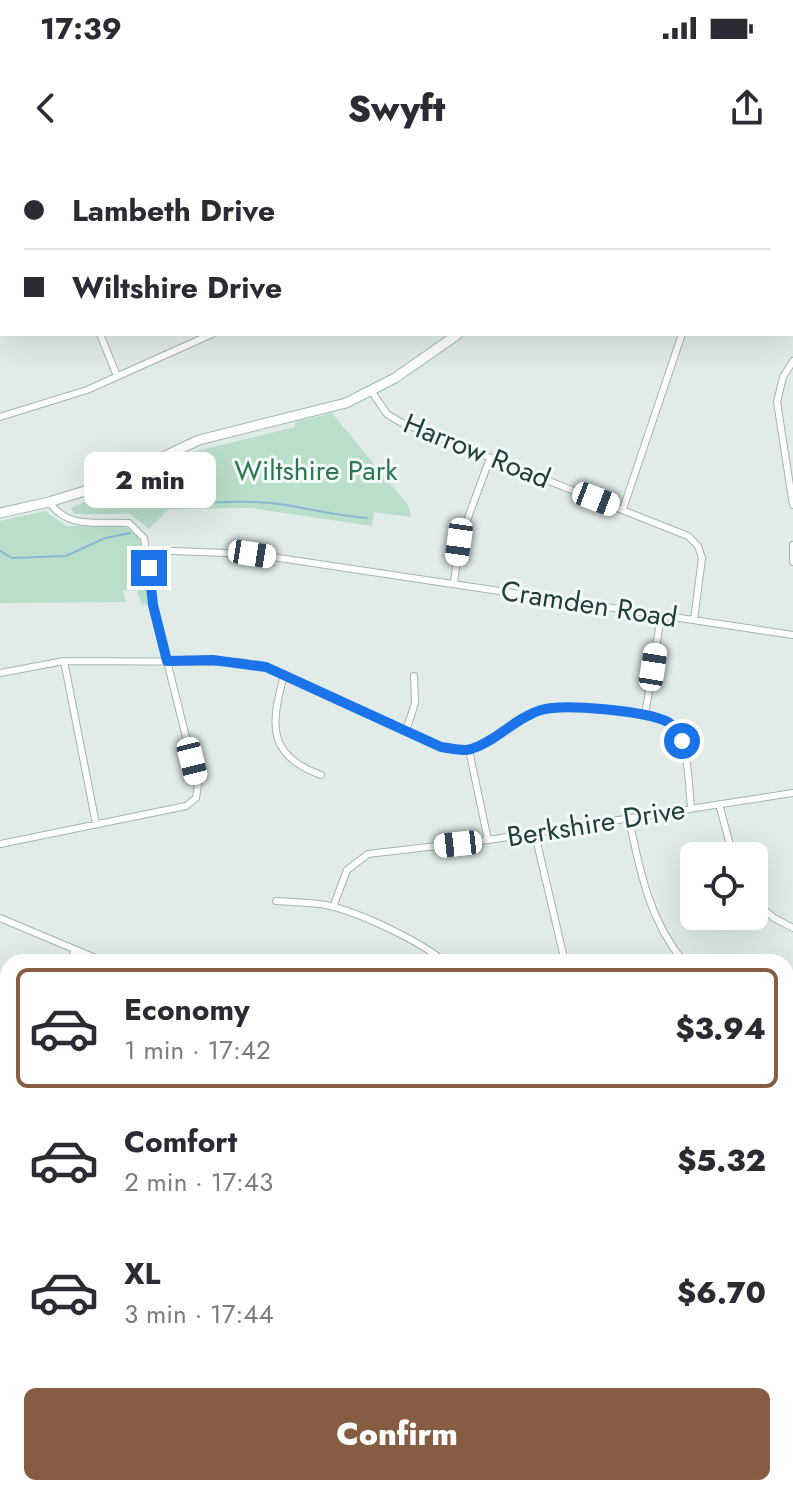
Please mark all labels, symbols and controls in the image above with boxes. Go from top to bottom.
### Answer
text: 17:39 [40,7,122,50]
text: Swyft [348,82,445,134]
icon: back [24,86,68,130]
icon: share [725,86,769,130]
text: Lambeth Drive [72,189,275,232]
text: Wiltshire Drive [72,266,282,309]
street label: Harrow Road [397,403,557,499]
park label: Wiltshire Park [234,450,398,491]
callout: 2 min [83,452,215,508]
text: 2 min [115,461,185,499]
car [569,479,623,519]
car [444,517,474,567]
car [226,538,278,570]
route end [131,550,167,586]
street label: Cramden Road [498,570,680,638]
car [637,641,669,693]
route start [664,723,700,759]
car [175,735,209,787]
street label: Berkshire Drive [504,789,688,857]
car [433,830,483,858]
map controls [680,842,768,930]
button: locate [680,842,768,930]
text: Economy [124,988,250,1031]
icon: car [28,992,100,1064]
text: $3.94 [675,1007,766,1050]
text: 1 min · 17:42 [124,1031,271,1069]
text: Comfort [124,1120,237,1163]
icon: car [28,1124,100,1196]
text: $5.32 [677,1139,766,1182]
text: 2 min · 17:43 [124,1163,273,1201]
text: XL [124,1252,160,1295]
icon: car [28,1256,100,1328]
text: $6.70 [677,1271,766,1314]
text: 3 min · 17:44 [124,1295,274,1333]
button: Confirm [24,1388,770,1480]

